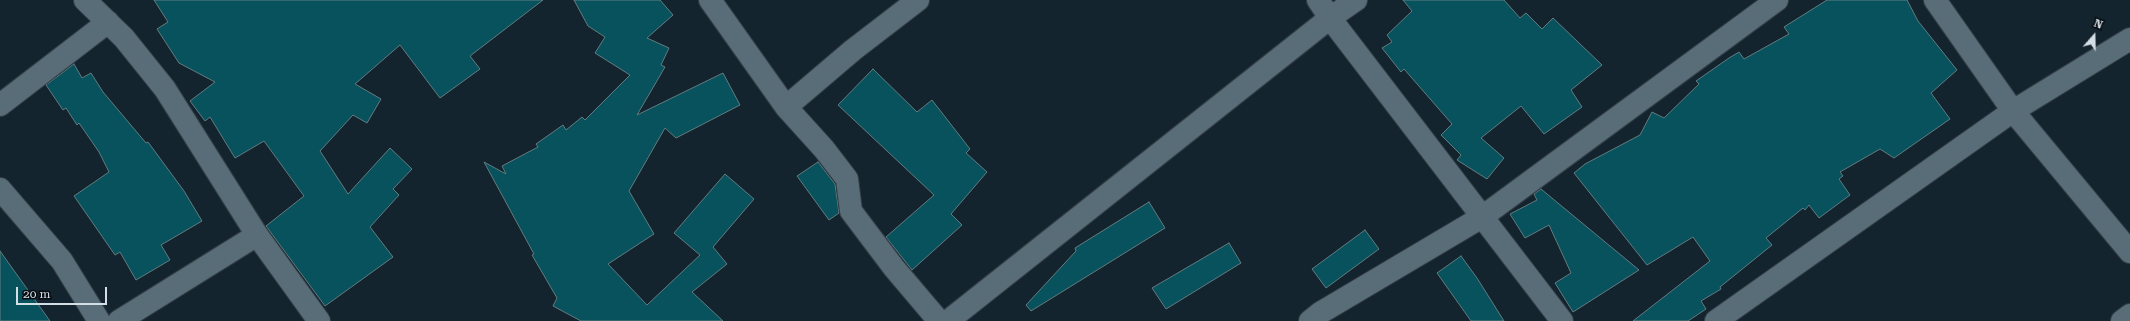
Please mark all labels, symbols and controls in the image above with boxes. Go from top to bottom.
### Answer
north arrow [2074,16,2114,56]
text: N [2092,17,2104,32]
scale bar [18,279,109,305]
text: 20 m [23,287,50,301]

